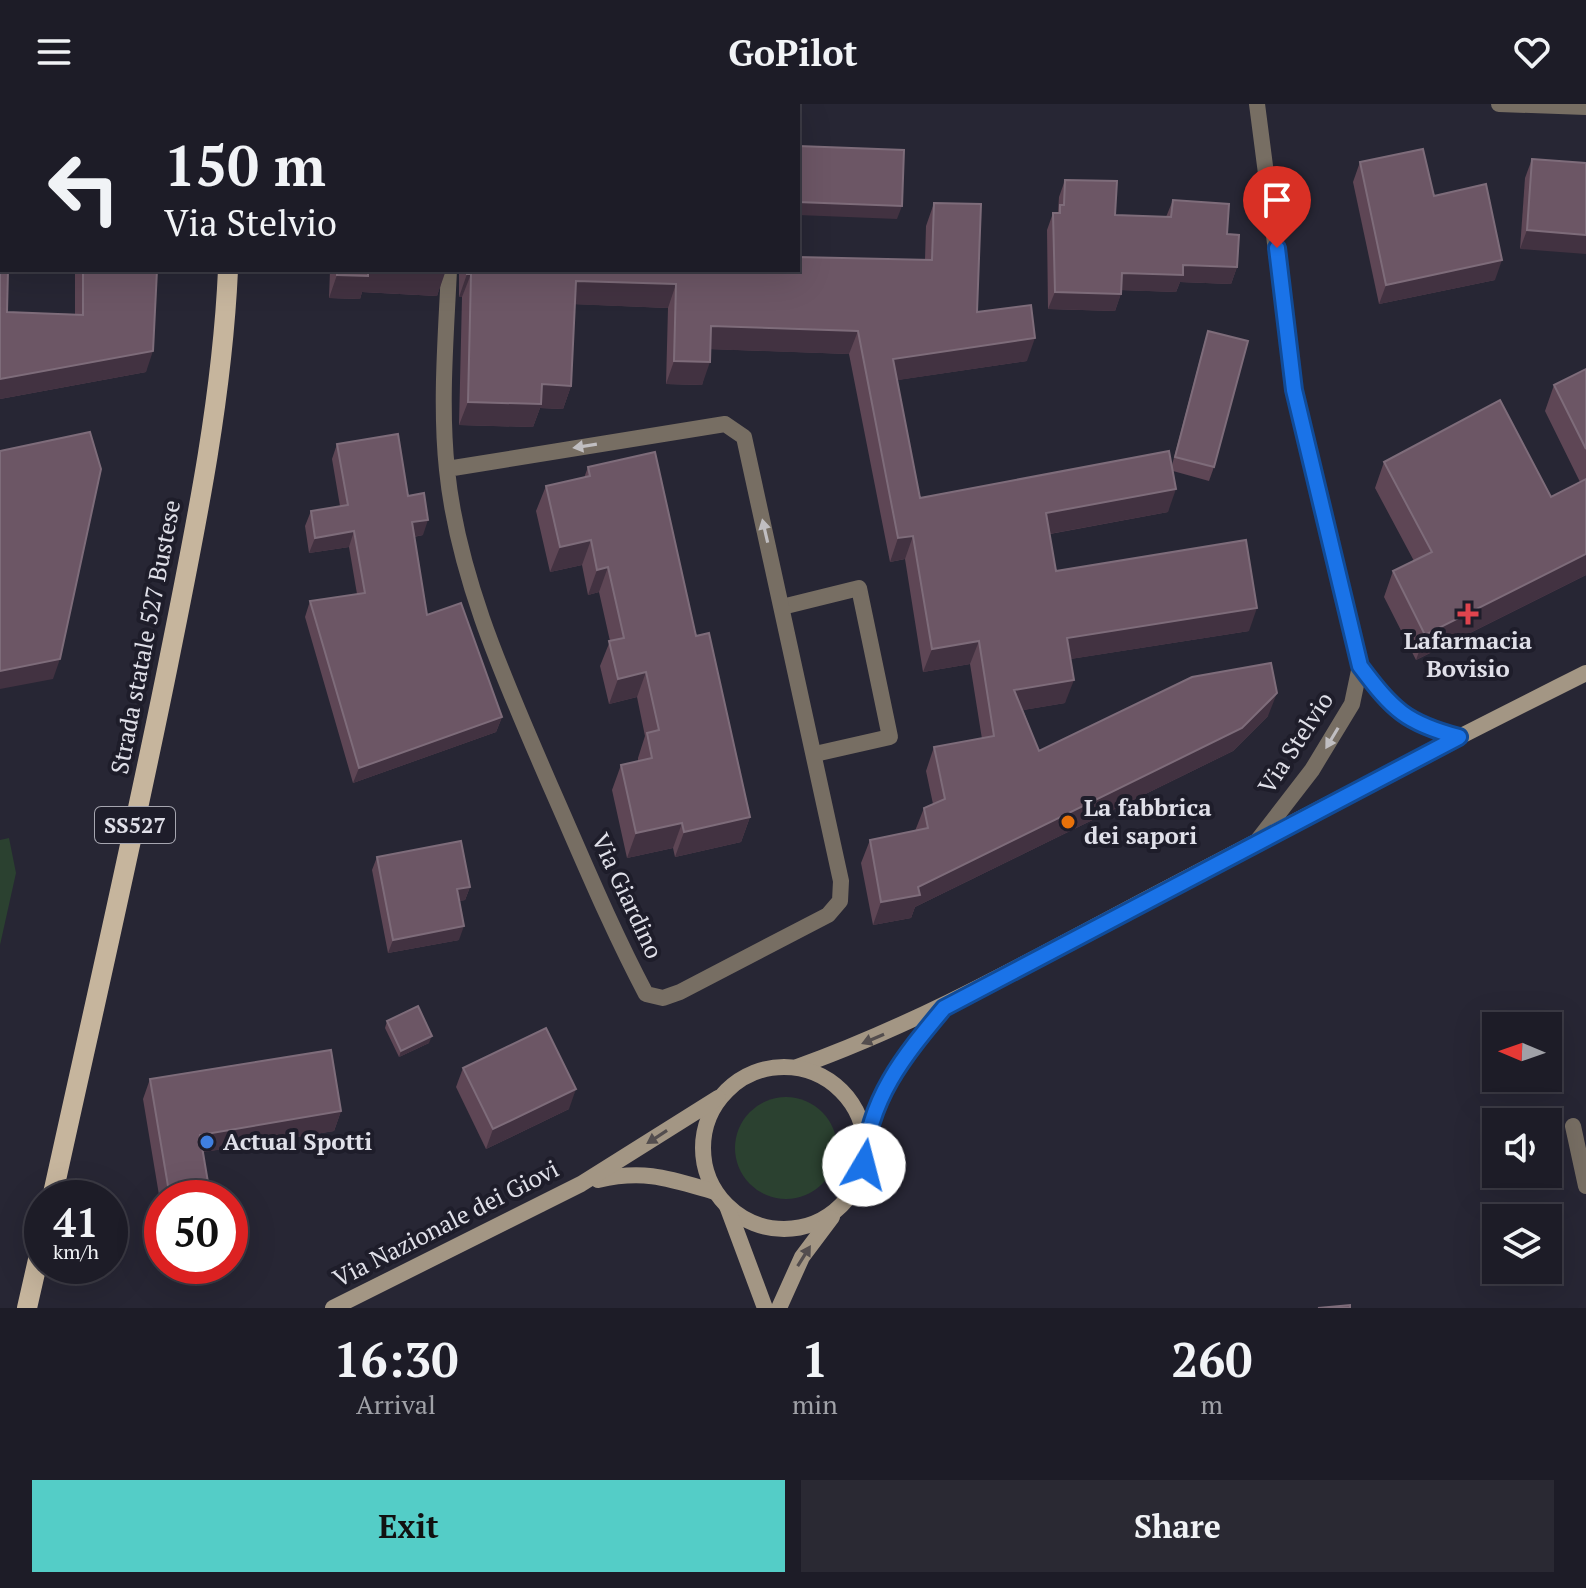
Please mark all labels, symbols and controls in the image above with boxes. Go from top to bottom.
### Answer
text: GoPilot [728,29,858,76]
icon: menu [32,30,76,74]
icon: heart [1510,30,1554,74]
text: 150 m [164,128,326,202]
icon: left [32,136,136,240]
pin [1243,166,1311,248]
icon: arrive [1255,178,1299,222]
text: Via Stelvio [164,199,337,246]
one-way arrow [572,440,597,453]
street label: Strada statale 527 Bustese [103,497,187,777]
one-way arrow [758,518,771,543]
marker: Lafarmacia Bovisio [1459,605,1477,623]
place label: Lafarmacia Bovisio [1404,624,1533,684]
street label: Via Stelvio [1250,685,1340,800]
one-way arrow [1325,727,1339,749]
place label: La fabbrica dei sapori [1084,791,1212,851]
road number: SS527 [95,807,175,843]
marker: La fabbrica dei sapori [1059,813,1077,831]
street label: Via Giardino [585,828,671,963]
north arrow [1482,1012,1562,1092]
map controls [1482,1012,1562,1284]
one-way arrow [861,1033,885,1046]
button: sound [1482,1108,1562,1188]
position arrow [822,1123,906,1207]
place label: Actual Spotti [223,1125,372,1157]
one-way arrow [646,1130,668,1144]
marker: Actual Spotti [198,1133,216,1151]
street label: Via Nazionale dei Giovi [327,1152,564,1294]
speed limit sign: 50 [144,1180,248,1284]
text: 41 [53,1195,99,1248]
button: layers [1482,1204,1562,1284]
text: km/h [53,1238,99,1265]
one-way arrow [797,1246,812,1267]
text: 16:30 [333,1327,458,1391]
text: 1 [801,1327,828,1391]
text: 260 [1171,1327,1253,1391]
text: Arrival [356,1387,436,1421]
text: min [792,1387,838,1421]
text: m [1201,1387,1223,1421]
button: Exit [32,1480,785,1572]
button: Share [801,1480,1554,1572]

